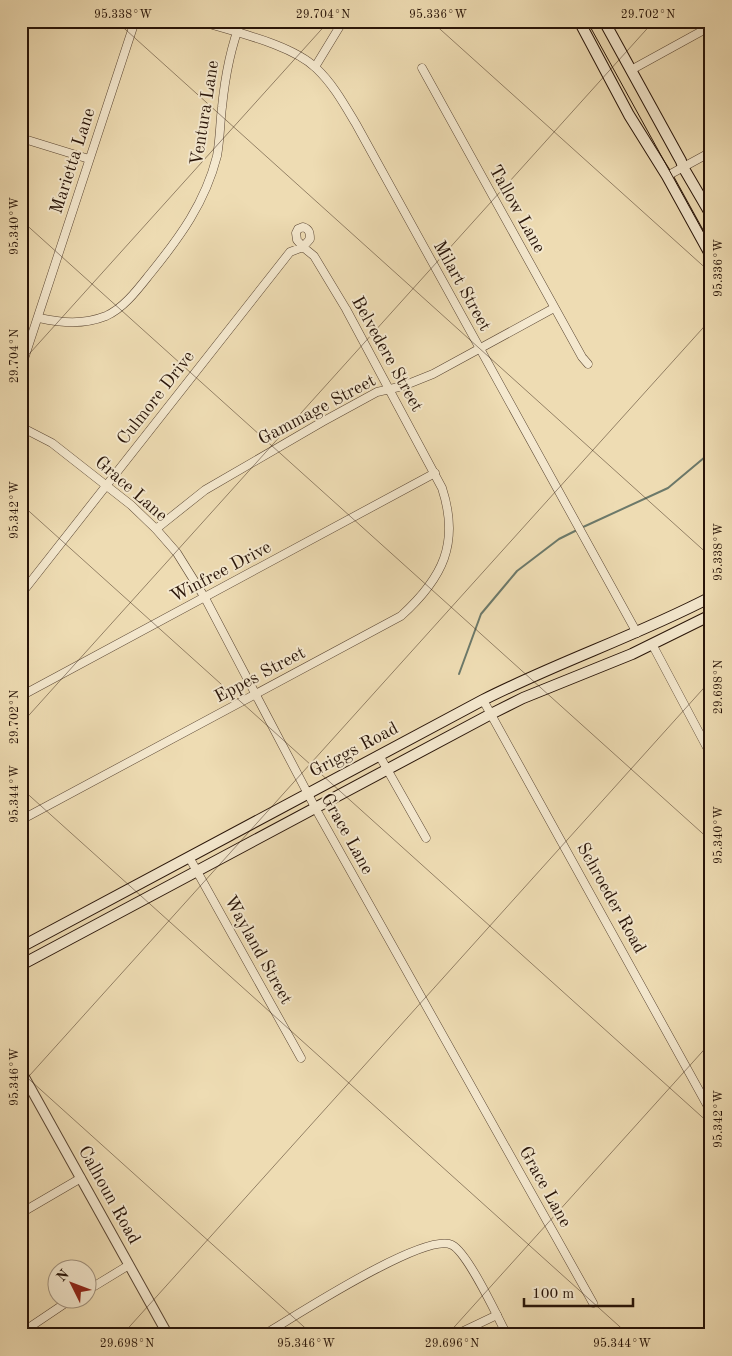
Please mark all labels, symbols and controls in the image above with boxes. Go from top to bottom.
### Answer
text: 95.338°W [94,8,152,21]
text: 95.336°W [409,8,467,21]
text: 29.704°N [296,9,350,21]
text: 29.702°N [621,9,675,21]
street label: Ventura Lane [188,59,222,167]
street label: Marietta Lane [47,106,99,216]
street label: Tallow Lane [486,162,548,256]
text: 95.340°W [8,197,21,255]
street label: Milart Street [430,238,494,334]
text: 95.336°W [712,239,725,297]
street label: Belvedere Street [348,293,426,415]
text: 29.704°N [9,329,21,383]
street label: Culmore Drive [114,348,198,448]
street label: Gammage Street [255,372,379,448]
street label: Grace Lane [91,453,171,525]
text: 95.342°W [8,481,21,539]
text: 95.338°W [712,523,725,581]
street label: Winfree Drive [168,538,274,606]
street label: Eppes Street [212,644,308,706]
text: 29.698°N [713,660,725,714]
text: 29.702°N [9,690,21,744]
street label: Griggs Road [307,719,401,781]
text: 95.344°W [8,765,21,823]
street label: Grace Lane [317,791,377,877]
text: 95.340°W [712,806,725,864]
street label: Schroeder Road [573,840,649,956]
street label: Wayland Street [221,892,295,1008]
text: 95.346°W [8,1048,21,1106]
text: 95.342°W [712,1090,725,1148]
street label: Calhoun Road [75,1143,143,1247]
street label: Grace Lane [515,1144,575,1230]
north arrow [48,1258,98,1308]
text: N [54,1267,72,1285]
scale bar [524,1276,633,1308]
text: 100 m [532,1287,574,1302]
text: 95.346°W [277,1337,335,1350]
text: 95.344°W [593,1337,651,1350]
text: 29.698°N [100,1338,154,1350]
text: 29.696°N [425,1338,479,1350]

